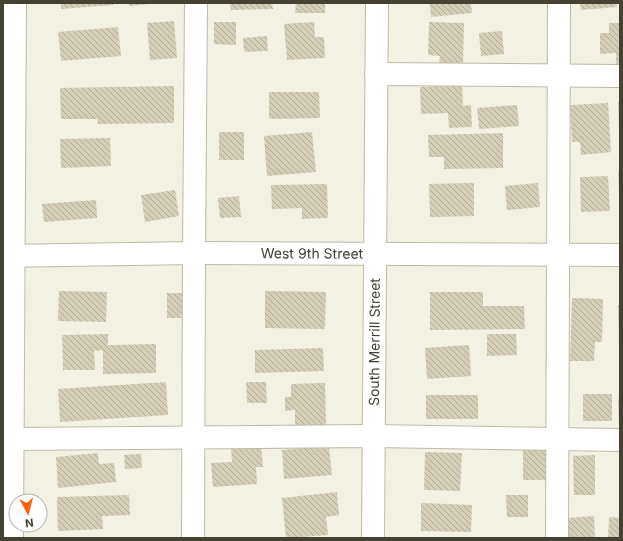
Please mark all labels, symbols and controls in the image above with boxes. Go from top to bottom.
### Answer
street label: West 9th Street [261,244,364,262]
street label: South Merrill Street [365,278,383,406]
north arrow [8,493,48,533]
text: N [24,515,34,530]

